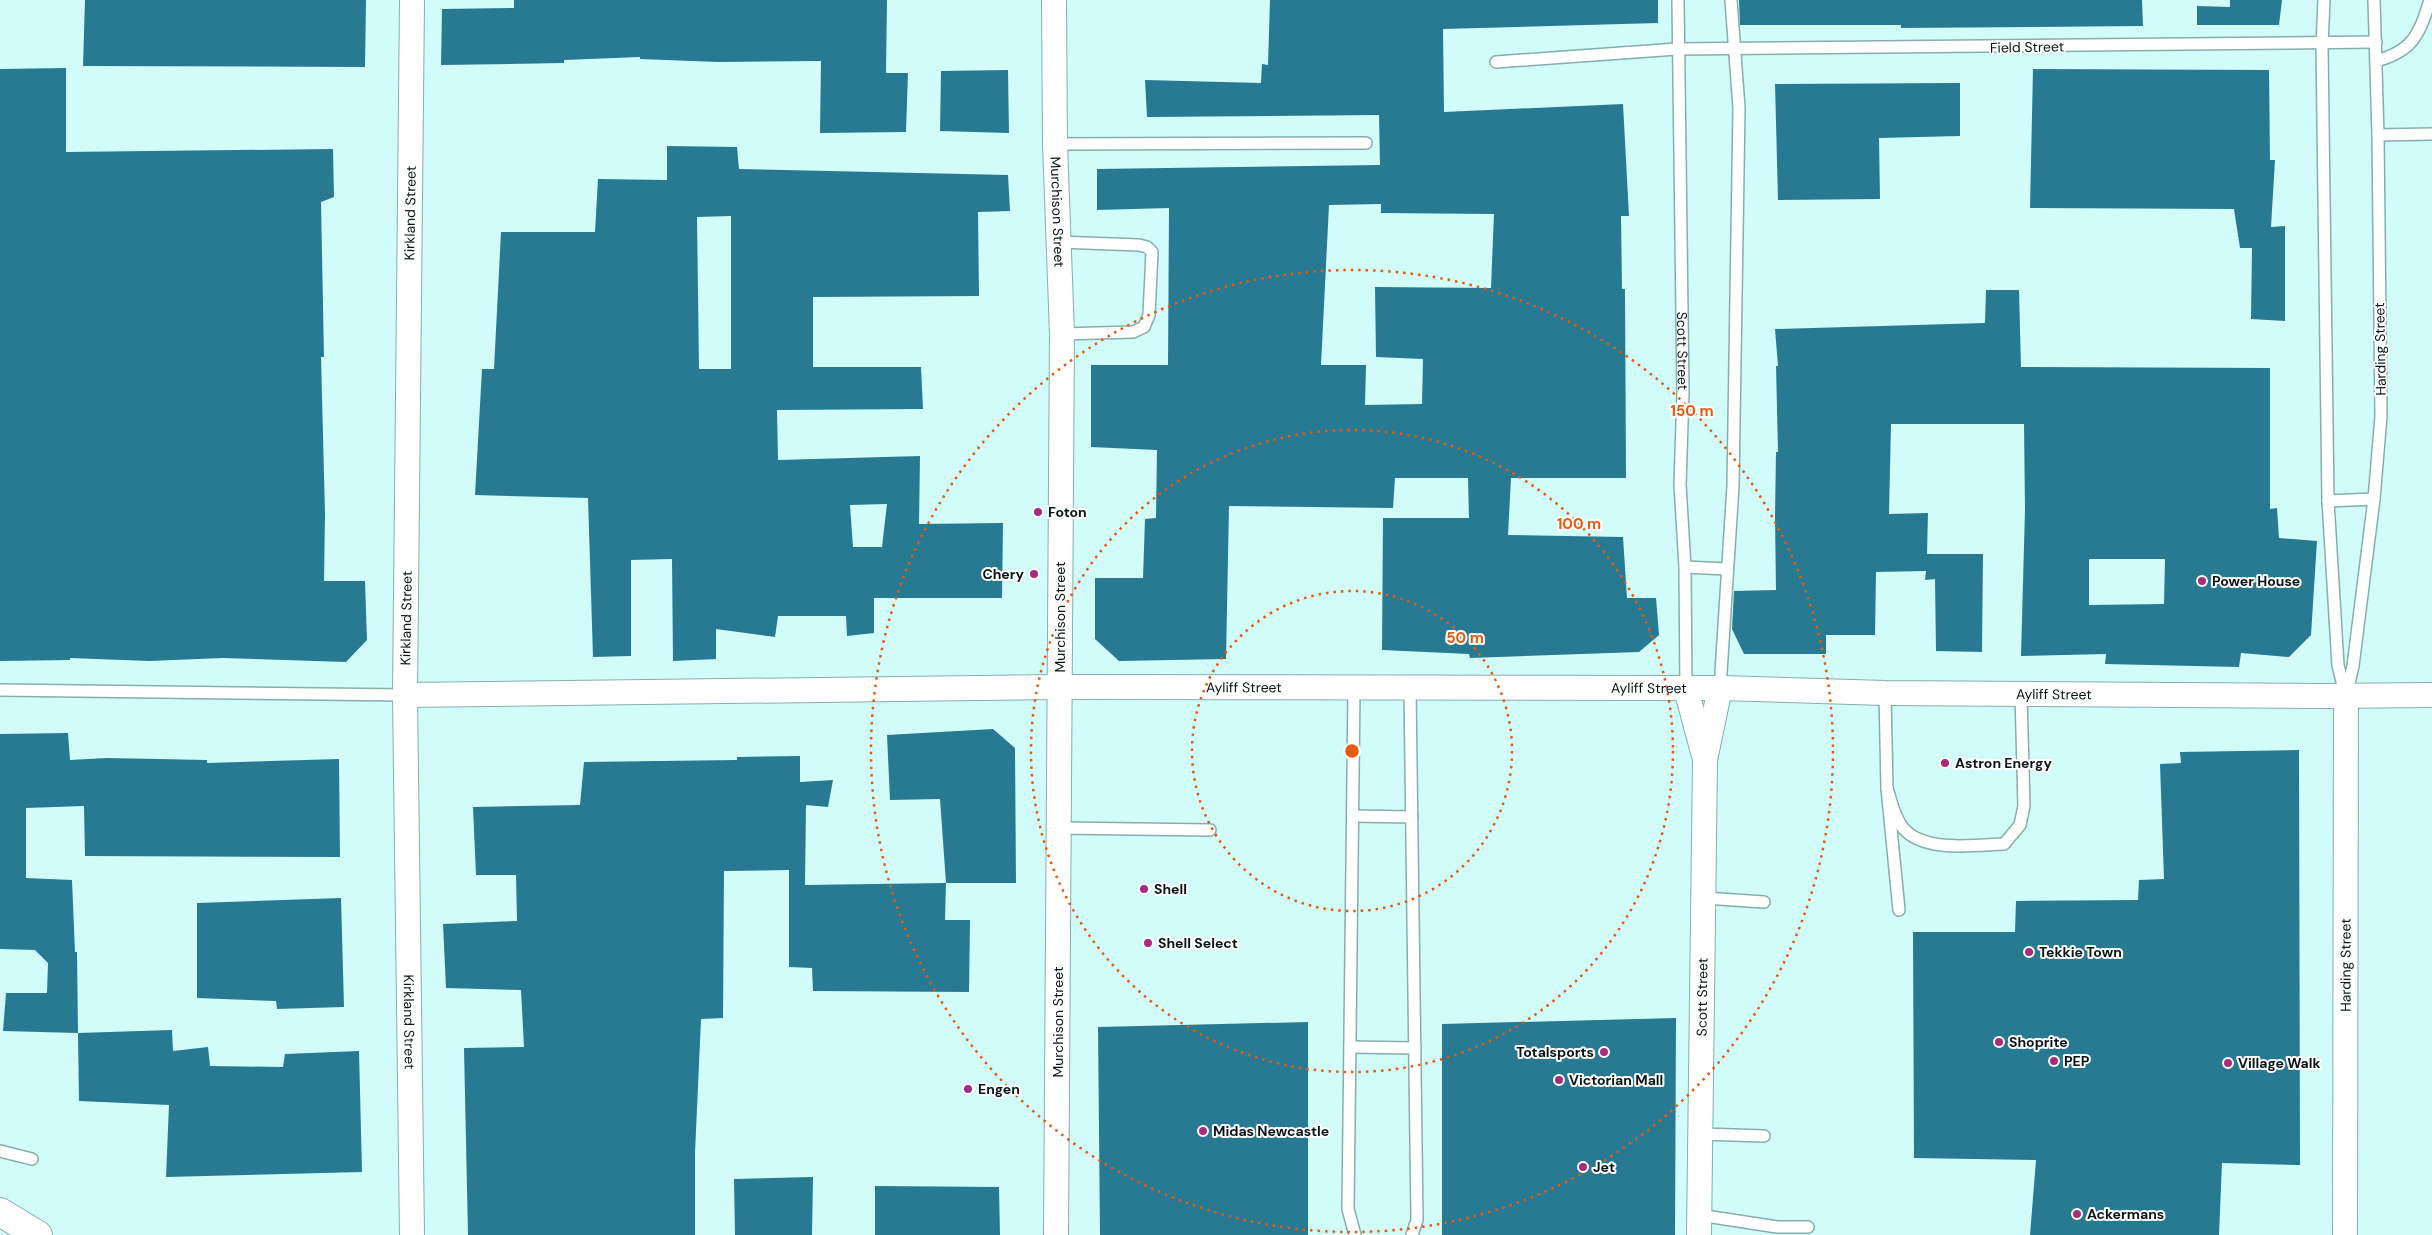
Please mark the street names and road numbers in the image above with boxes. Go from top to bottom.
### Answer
street label: Field Street [1990,37,2064,57]
street label: Murchison Street [1046,156,1069,268]
street label: Kirkland Street [400,165,420,261]
street label: Harding Street [2370,302,2390,396]
street label: Scott Street [1673,312,1692,390]
street label: Murchison Street [1051,562,1069,672]
street label: Kirkland Street [396,570,416,666]
street label: Ayliff Street [1206,678,1282,696]
street label: Ayliff Street [1611,679,1687,697]
street label: Ayliff Street [2016,685,2092,703]
street label: Harding Street [2336,918,2355,1012]
street label: Scott Street [1693,958,1712,1036]
street label: Murchison Street [1049,967,1067,1077]
street label: Kirkland Street [400,974,419,1069]

